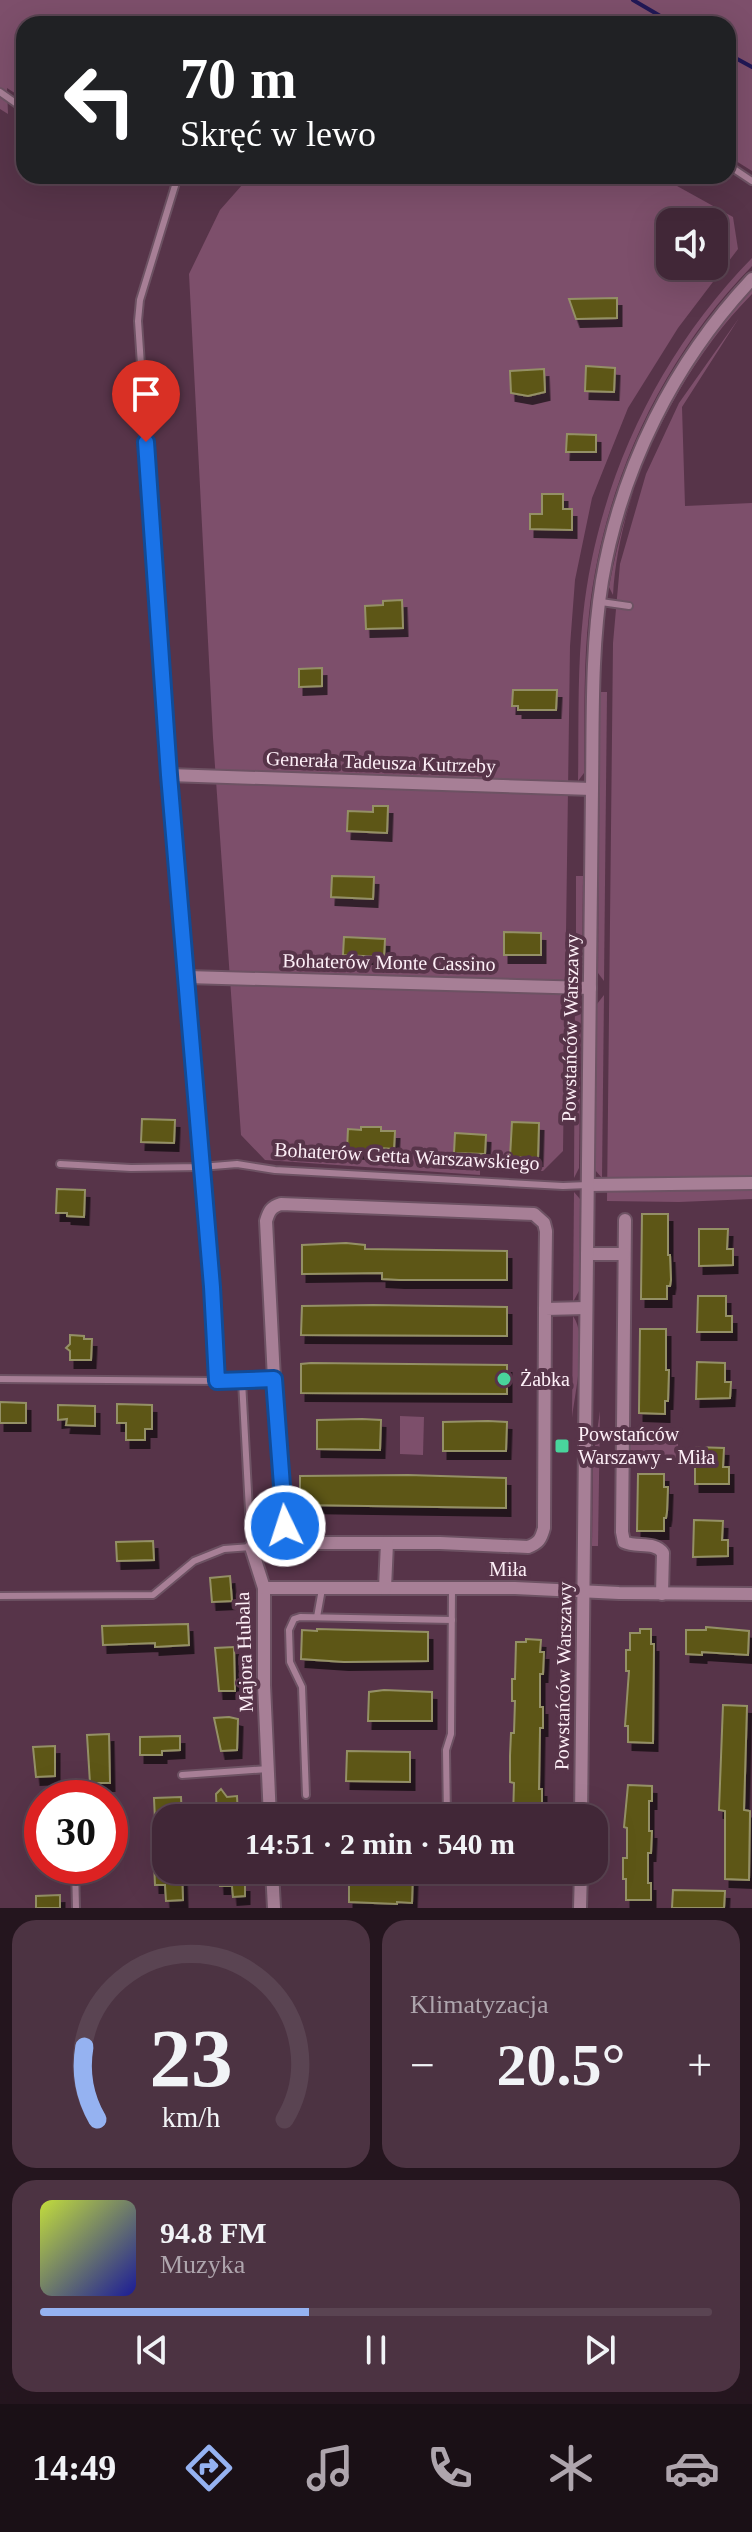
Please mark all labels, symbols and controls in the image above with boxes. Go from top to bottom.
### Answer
icon: left [48,48,152,152]
text: 70 m [180,48,297,110]
text: Skręć w lewo [180,114,376,154]
map controls [656,208,728,280]
button: sound [656,208,728,280]
pin [112,360,180,442]
icon: arrive [124,372,168,416]
street label: Generała Tadeusza Kutrzeby [265,747,496,778]
street label: Powstańców Warszawy [557,934,584,1122]
street label: Bohaterów Monte Cassino [282,949,496,975]
street label: Bohaterów Getta Warszawskiego [274,1138,540,1175]
place label: Żabka [520,1368,570,1390]
marker: Żabka [495,1370,513,1388]
place label: Powstańców Warszawy - Miła [578,1423,715,1469]
marker: Powstańców Warszawy - Miła [553,1437,571,1455]
position arrow [243,1484,327,1568]
street label: Miła [489,1558,527,1580]
street label: Powstańców Warszawy [550,1582,577,1770]
street label: Majora Hubala [231,1591,258,1713]
speed limit sign: 30 [24,1780,128,1884]
text: 14:51 · 2 min · 540 m [245,1827,515,1860]
text: Klimatyzacja [410,1990,549,2019]
text: 23 [149,2012,233,2104]
text: 20.5° [497,2032,626,2098]
text: − [410,2041,435,2090]
text: + [687,2041,712,2090]
text: km/h [162,2102,220,2133]
text: 94.8 FM [160,2216,267,2249]
text: Muzyka [160,2250,245,2279]
icon: previous [130,2328,174,2372]
icon: pause [354,2328,398,2372]
icon: next [578,2328,622,2372]
icon: directions [181,2440,237,2496]
icon: music [302,2440,358,2496]
icon: phone [422,2440,478,2496]
icon: climate [543,2440,599,2496]
icon: car [664,2440,720,2496]
text: 14:49 [32,2448,116,2488]

